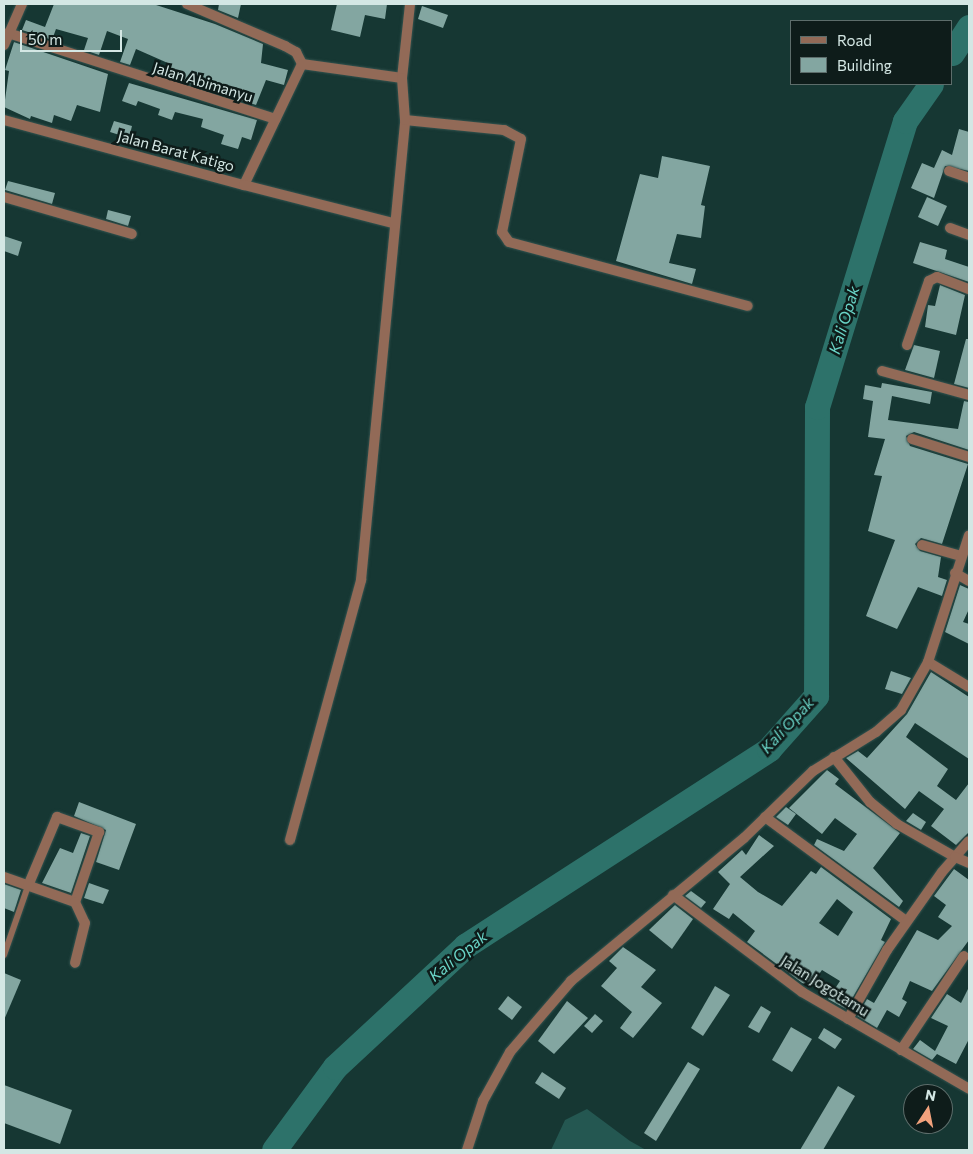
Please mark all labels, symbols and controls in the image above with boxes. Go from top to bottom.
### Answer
scale bar [22,20,125,52]
legend [790,20,953,85]
text: 50 m [28,30,62,48]
text: Road [837,31,872,49]
text: Building [837,56,892,74]
street label: Jalan Abimanyu [151,58,255,106]
street label: Jalan Barat Katigo [116,127,236,175]
water label: Kali Opak [825,284,863,356]
water label: Kali Opak [756,693,818,757]
water label: Kali Opak [425,927,491,985]
street label: Jalan Jogotamu [777,952,873,1020]
north arrow [903,1084,953,1134]
text: N [924,1085,938,1104]

